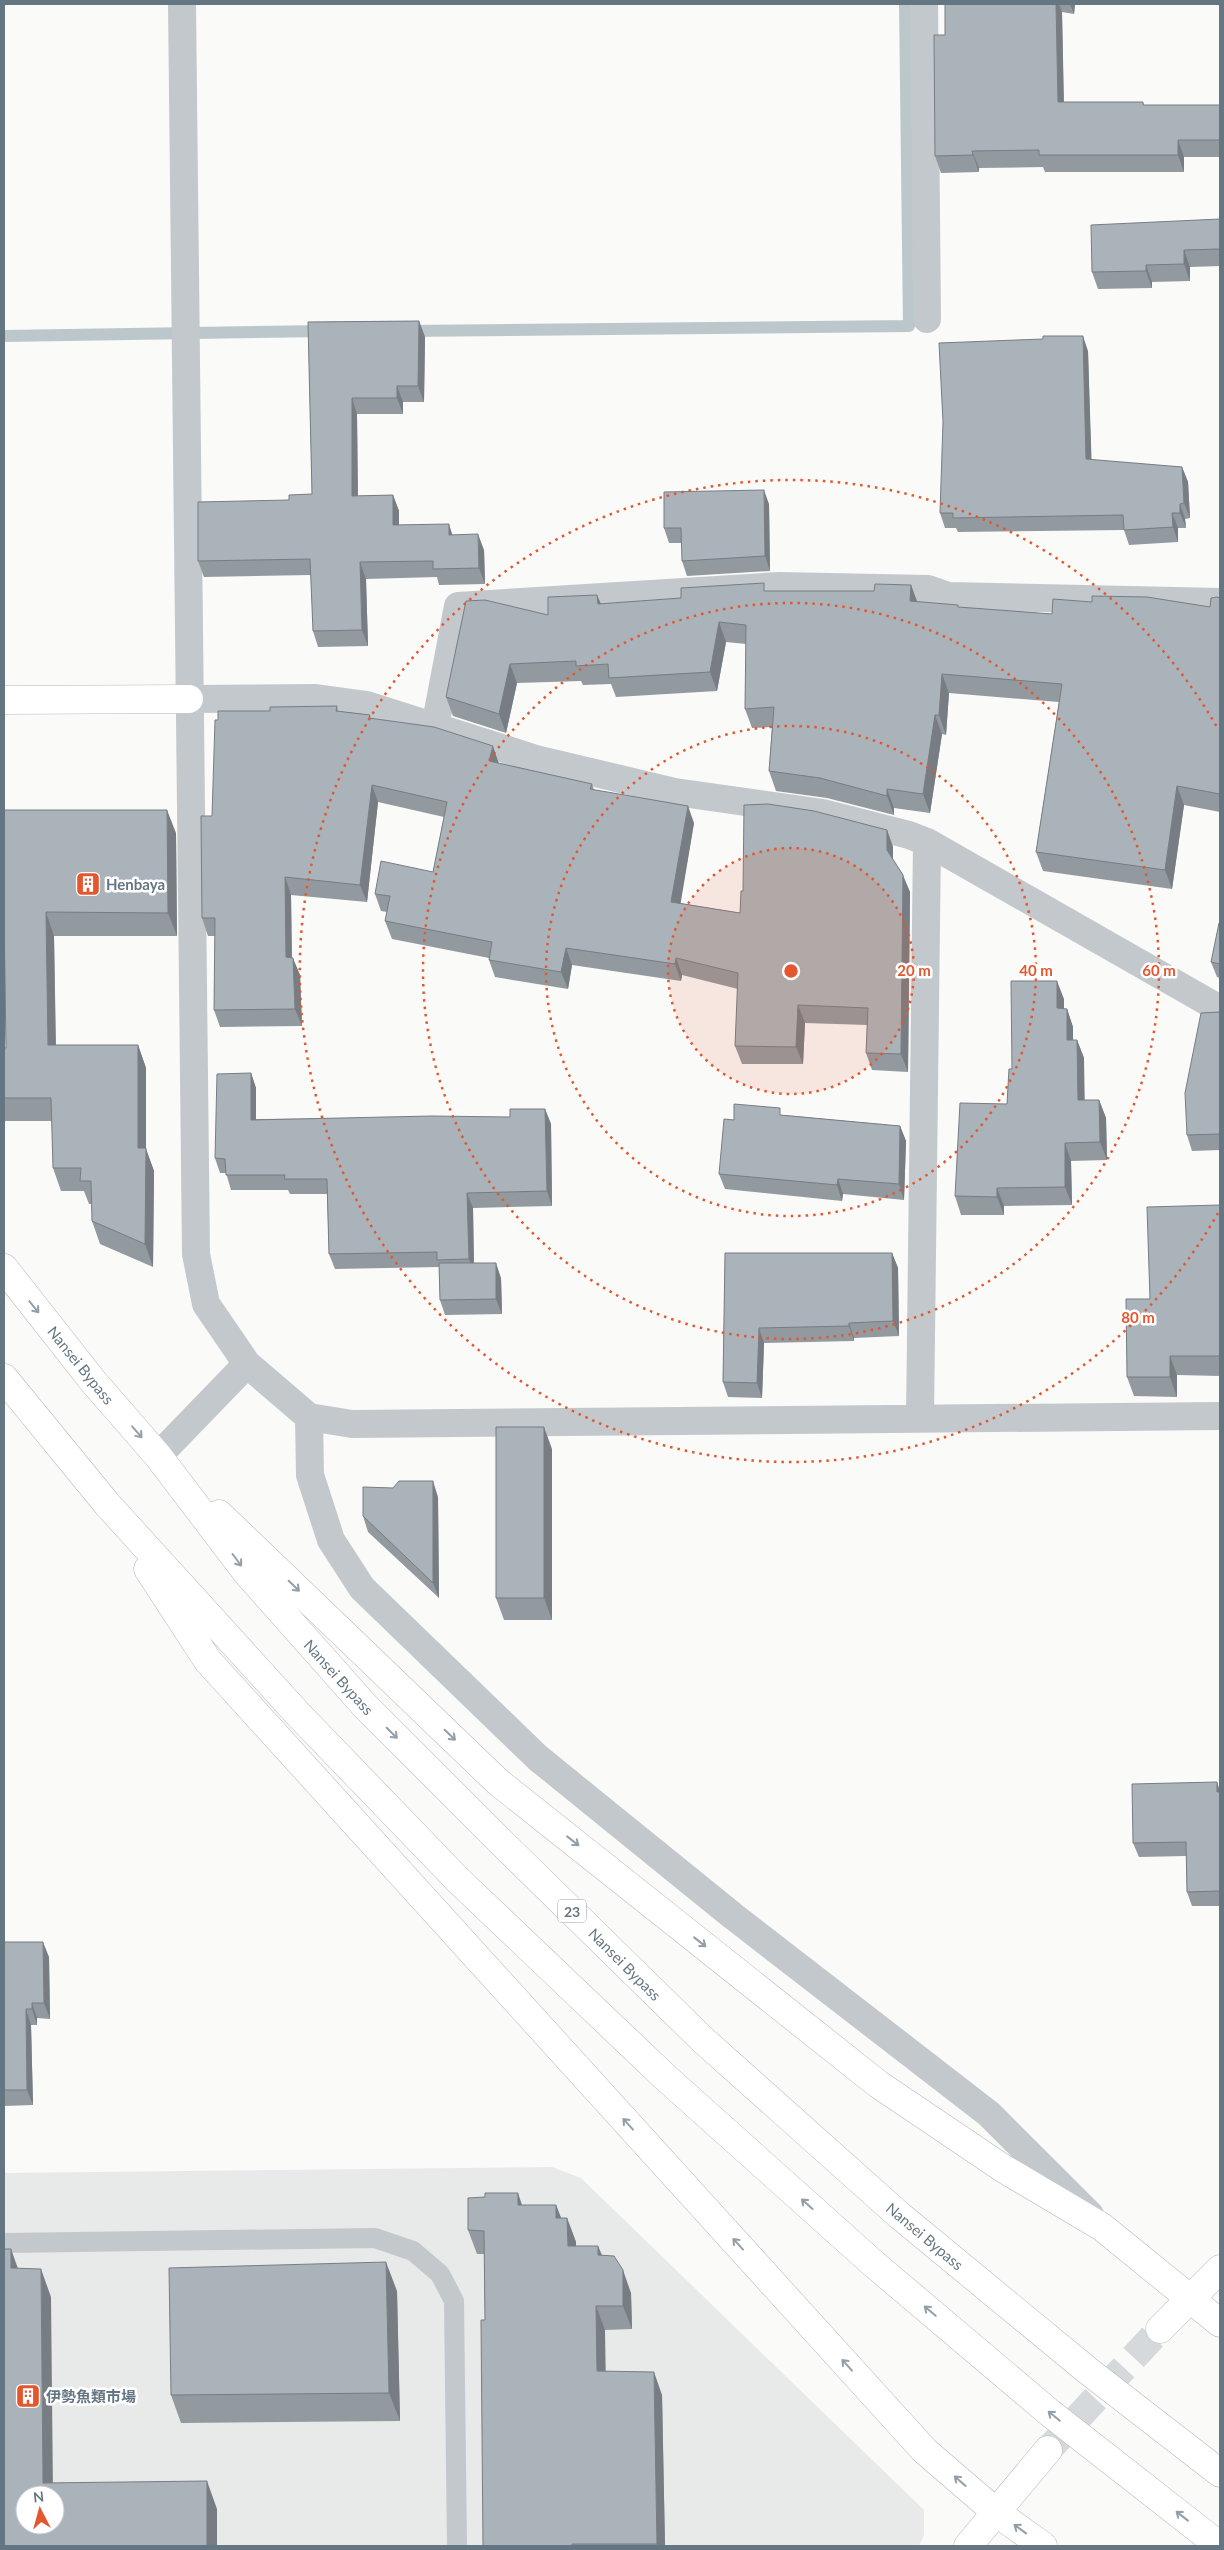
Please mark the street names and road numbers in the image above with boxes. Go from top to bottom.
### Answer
street label: Nansei Bypass [44,1322,118,1408]
street label: Nansei Bypass [301,1636,377,1718]
road number: 23 [558,1900,586,1922]
street label: Nansei Bypass [585,1924,665,2004]
street label: Nansei Bypass [883,2199,967,2273]

